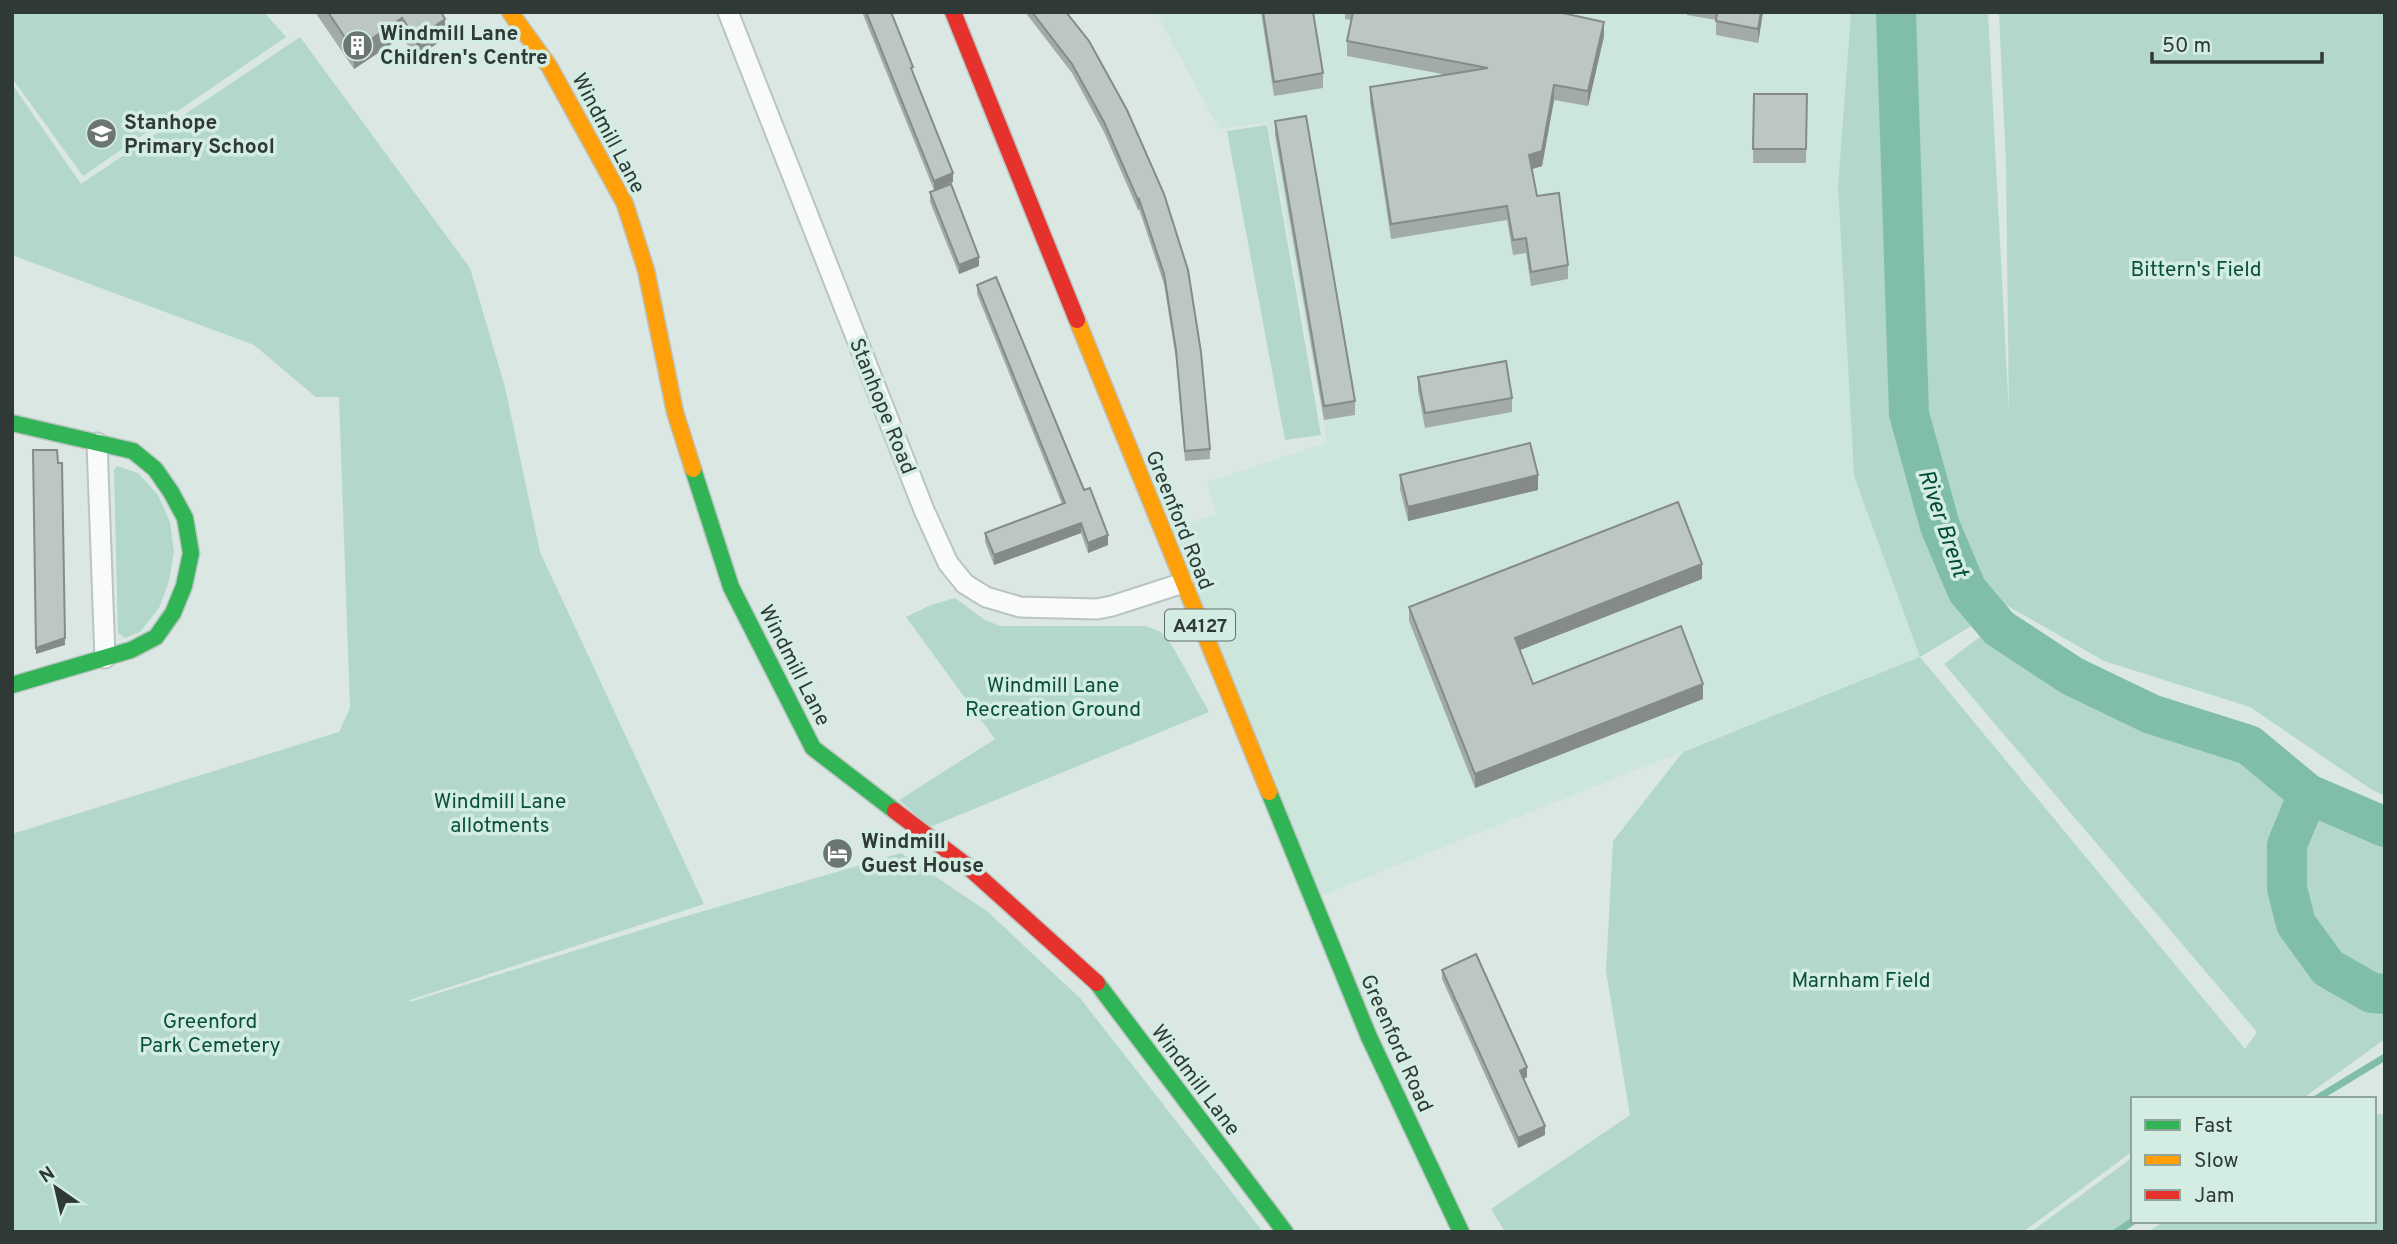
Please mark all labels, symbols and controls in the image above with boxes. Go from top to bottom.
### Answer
place label: Windmill Lane Children's Centre [380,21,548,72]
scale bar [2152,21,2322,65]
building icon: Windmill Lane Children's Centre [340,28,374,62]
text: 50 m [2162,33,2211,60]
street label: Windmill Lane [565,69,651,199]
place label: Stanhope Primary School [124,110,275,161]
school or university icon: Stanhope Primary School [84,117,118,151]
park label: Bittern's Field [2131,257,2261,284]
street label: Stanhope Road [842,335,921,478]
street label: Greenford Road [1138,447,1219,594]
water label: River Brent [1910,466,1974,583]
street label: Windmill Lane [752,601,836,731]
road number: A4127 [1165,610,1235,640]
park label: Windmill Lane Recreation Ground [965,673,1141,724]
park label: Windmill Lane allotments [434,789,566,840]
place label: Windmill Guest House [861,829,984,880]
hotel icon: Windmill Guest House [821,836,855,870]
park label: Marnham Field [1791,968,1931,995]
street label: Greenford Road [1353,970,1438,1117]
park label: Greenford Park Cemetery [139,1009,281,1060]
street label: Windmill Lane [1144,1020,1245,1142]
legend [2131,1097,2376,1223]
text: Fast [2194,1113,2233,1140]
text: Slow [2194,1148,2239,1175]
north arrow [21,1153,91,1223]
text: N [35,1162,60,1189]
text: Jam [2194,1183,2235,1210]

